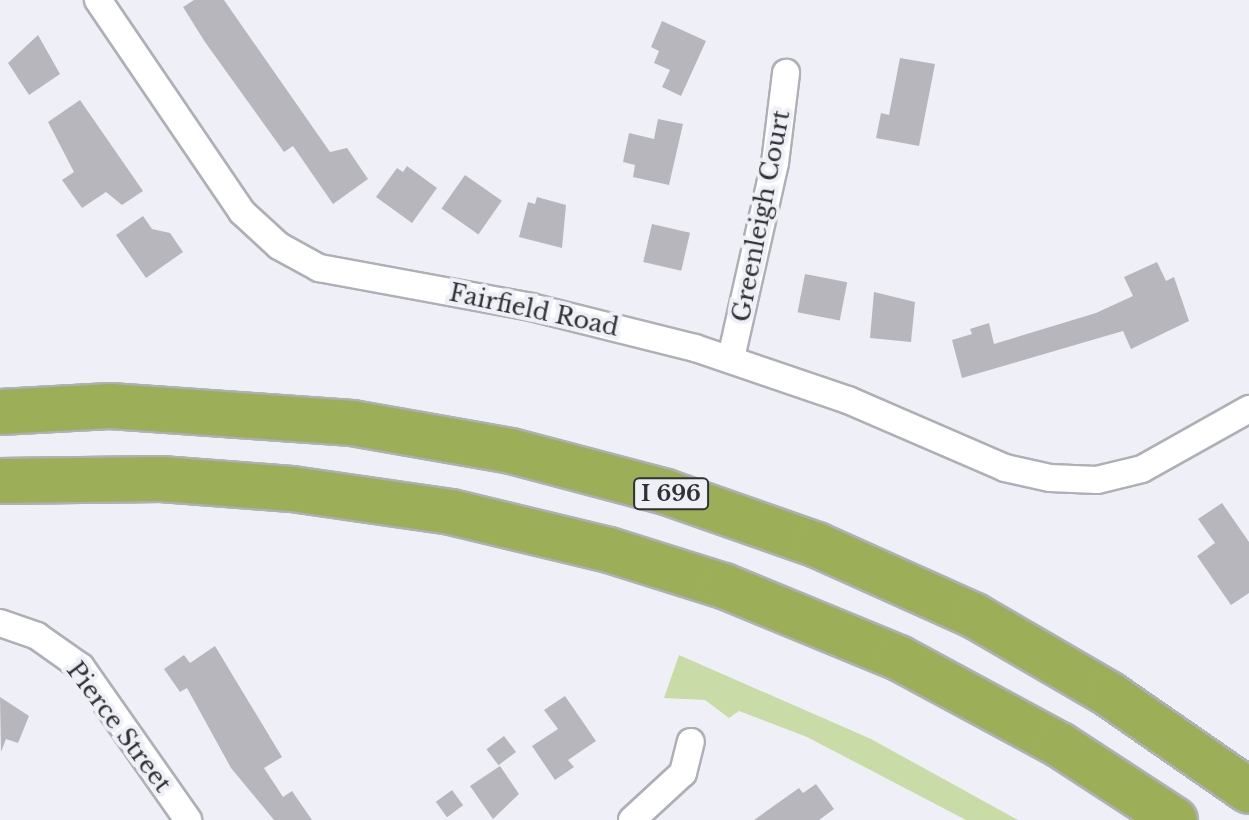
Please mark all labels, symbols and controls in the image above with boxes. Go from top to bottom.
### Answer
street label: Greenleigh Court [726,108,796,324]
street label: Fairfield Road [447,278,621,342]
road number: I 696 [633,476,709,512]
street label: Pierce Street [61,656,177,798]

